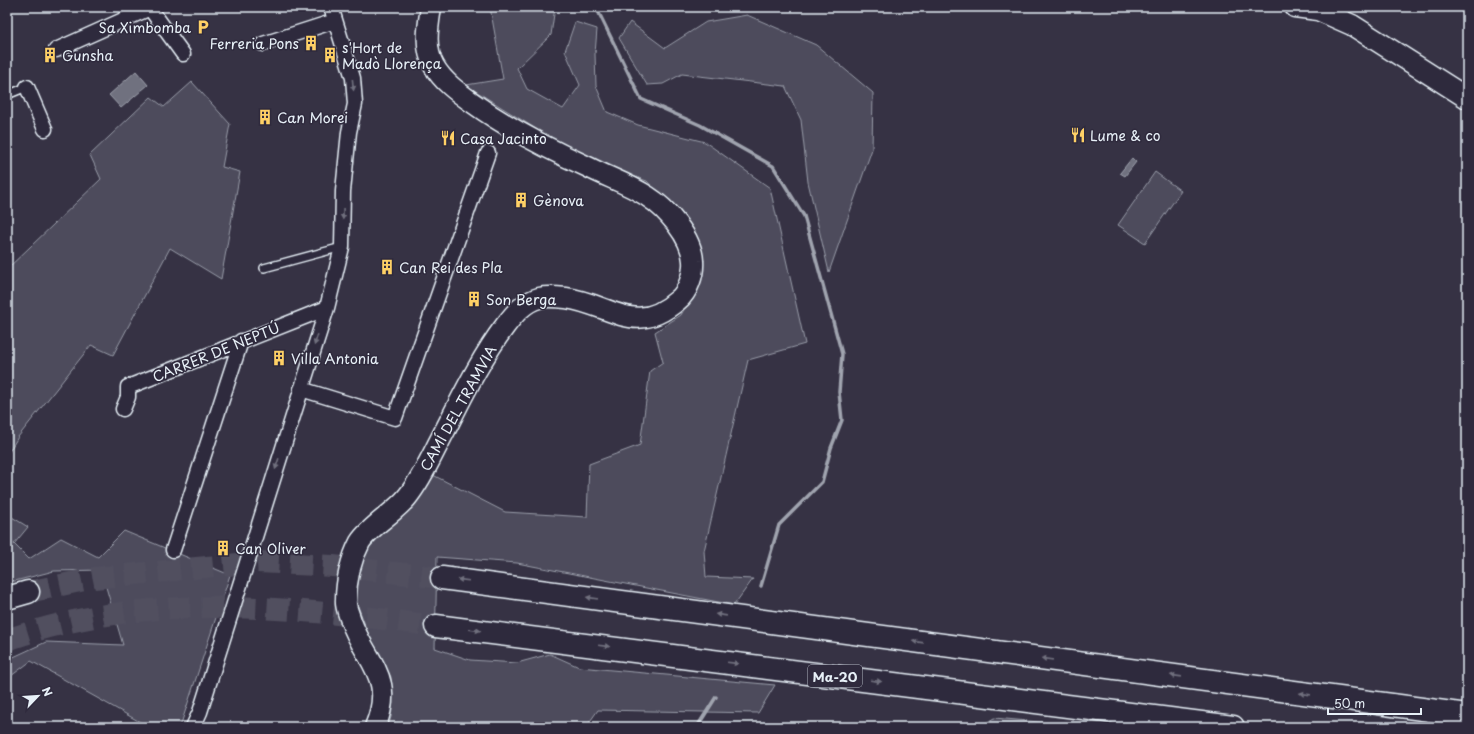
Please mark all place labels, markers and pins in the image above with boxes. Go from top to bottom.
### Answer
place label: Sa Ximbomba [99,17,191,38]
parking icon: Sa Ximbomba [194,18,212,36]
place label: Ferreria Pons [209,33,299,54]
building icon: Ferreria Pons [302,34,320,52]
place label: s'Hort de Madò Llorença [342,37,442,74]
place label: Gunsha [62,45,113,66]
building icon: Gunsha [41,46,59,64]
building icon: s'Hort de Madò Llorença [321,46,339,64]
place label: Can Morei [277,107,348,128]
building icon: Can Morei [256,108,274,126]
place label: Lume & co [1090,125,1161,146]
restaurant icon: Lume & co [1069,126,1087,144]
place label: Casa Jacinto [460,128,547,149]
restaurant icon: Casa Jacinto [439,129,457,147]
place label: Gènova [533,190,584,211]
building icon: Gènova [512,191,530,209]
place label: Can Rei des Pla [399,257,503,278]
building icon: Can Rei des Pla [378,258,396,276]
place label: Son Berga [486,289,556,310]
building icon: Son Berga [465,290,483,308]
place label: Villa Antonia [291,348,379,369]
building icon: Villa Antonia [270,349,288,367]
place label: Can Oliver [235,538,306,559]
building icon: Can Oliver [214,539,232,557]

